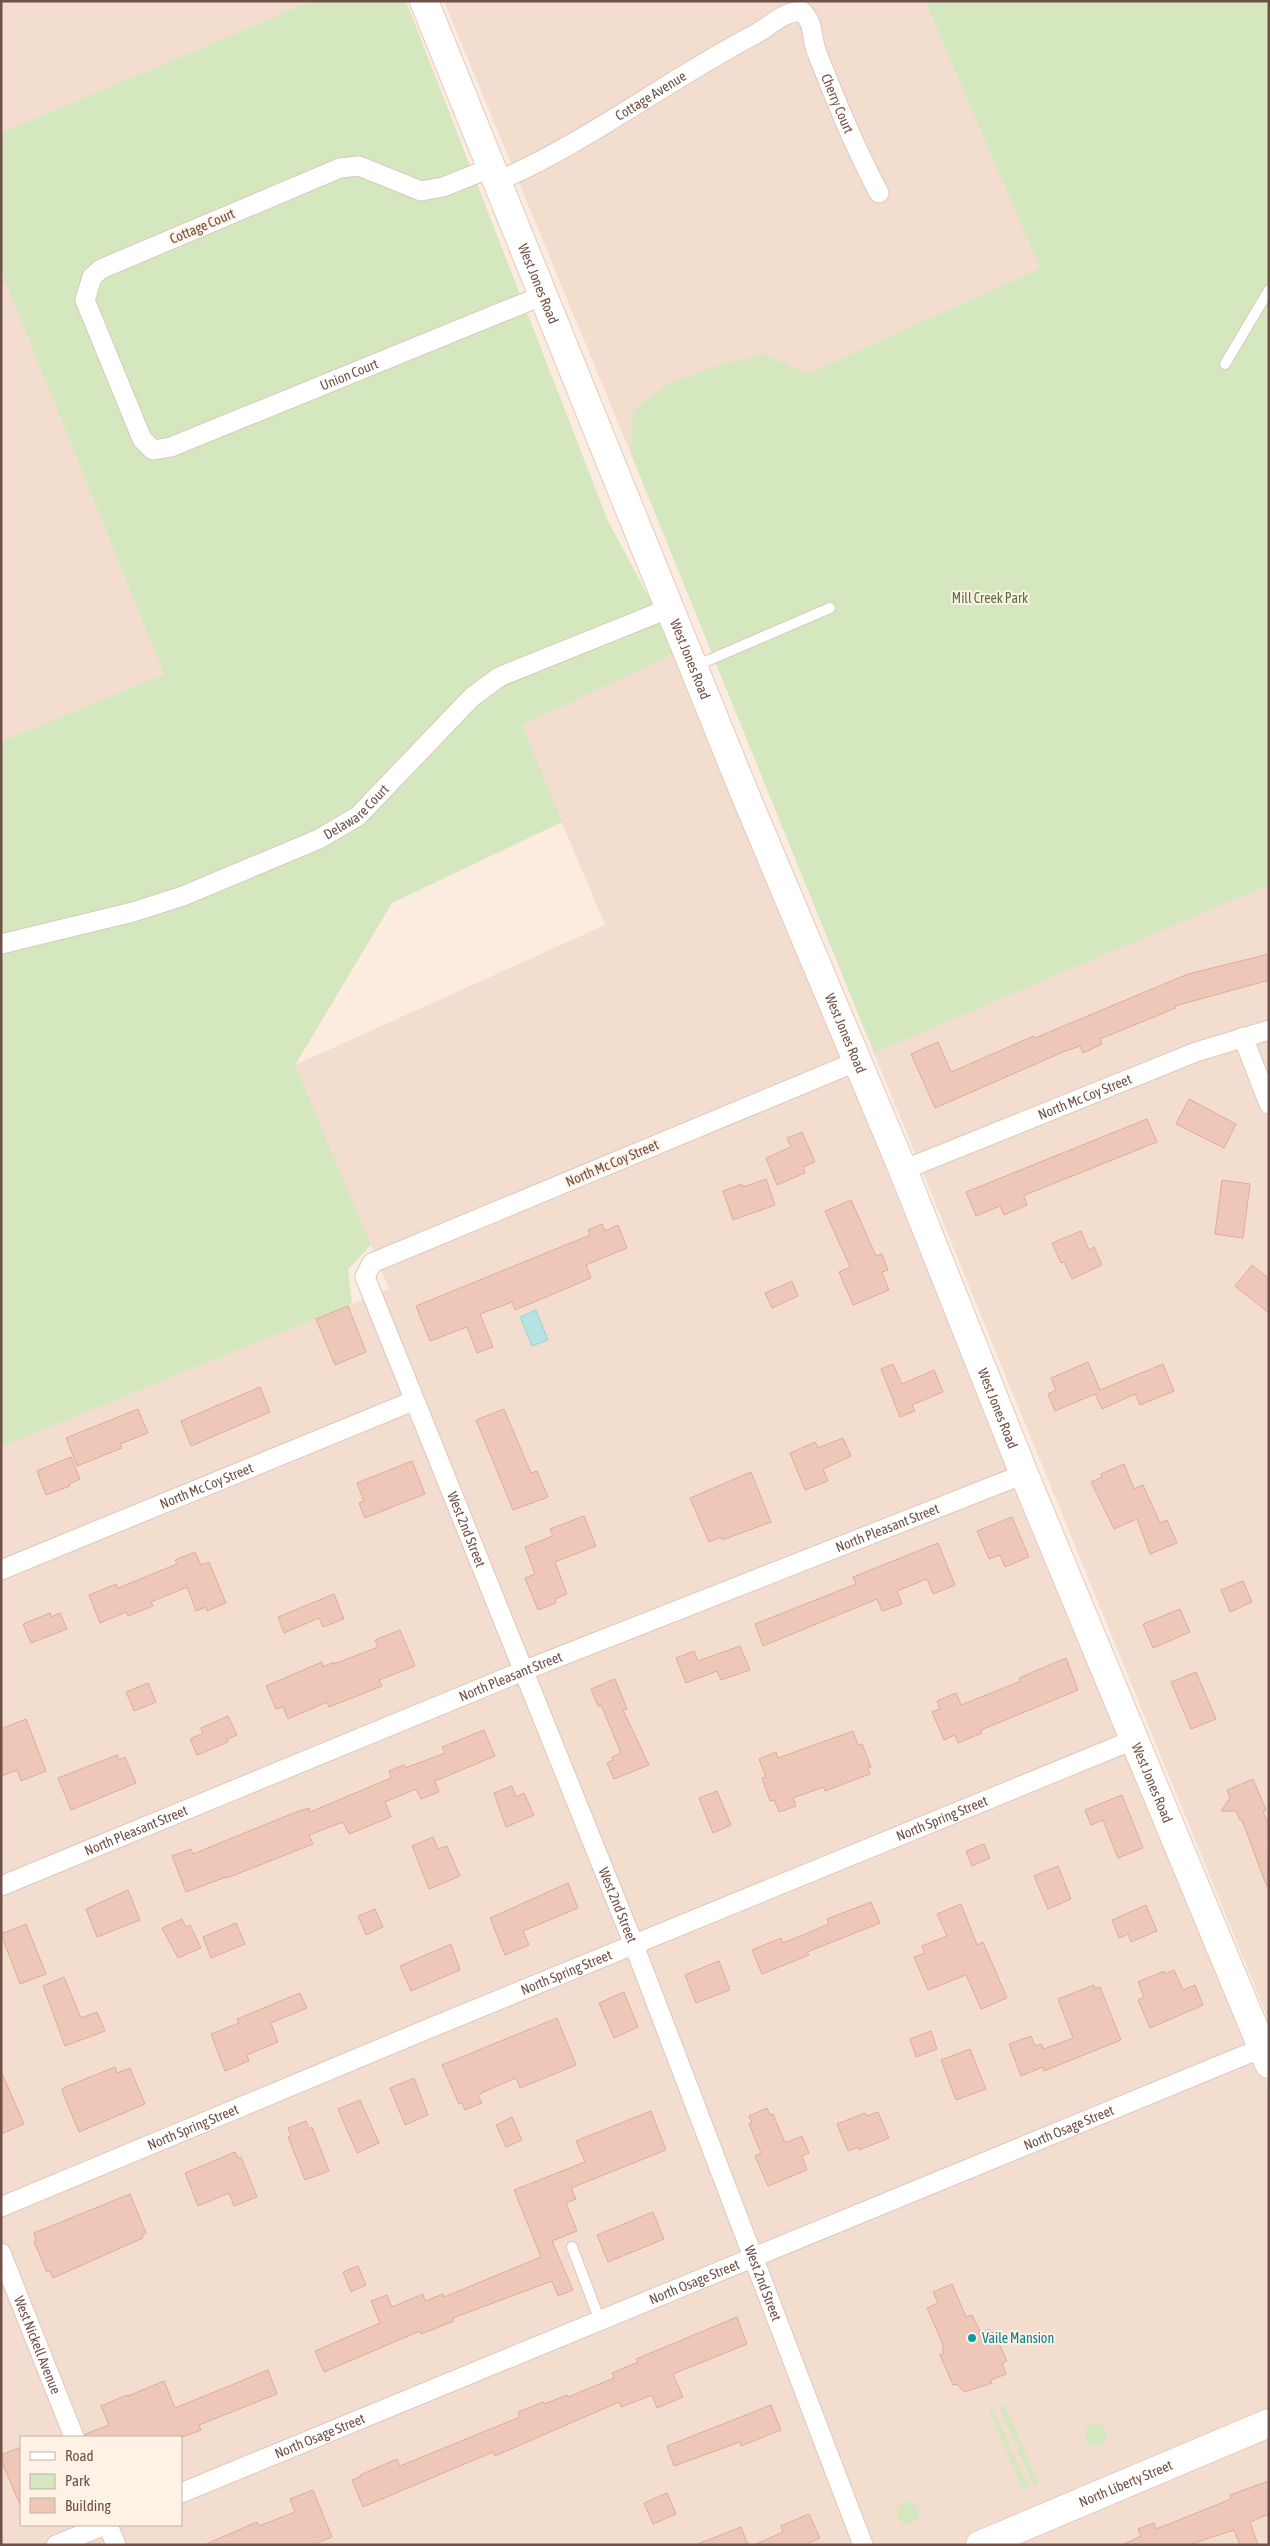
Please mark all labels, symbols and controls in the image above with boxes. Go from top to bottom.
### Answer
street label: Cottage Avenue [612,68,689,124]
street label: Cherry Court [818,71,857,136]
street label: Cottage Court [167,205,237,247]
street label: West Jones Road [515,241,562,326]
street label: Union Court [318,355,380,393]
park label: Mill Creek Park [952,590,1028,606]
street label: West Jones Road [667,617,714,702]
street label: Delaware Court [321,781,392,843]
street label: West Jones Road [822,991,869,1075]
street label: North Mc Coy Street [1036,1071,1134,1123]
street label: North Mc Coy Street [563,1136,661,1190]
street label: West Jones Road [975,1366,1021,1451]
street label: North Mc Coy Street [157,1459,255,1512]
street label: West 2nd Street [444,1489,489,1569]
street label: North Pleasant Street [833,1500,941,1555]
street label: North Pleasant Street [457,1648,564,1704]
street label: West Jones Road [1129,1741,1176,1825]
street label: North Spring Street [894,1793,990,1844]
street label: North Pleasant Street [82,1802,190,1859]
street label: West 2nd Street [596,1865,640,1945]
street label: North Spring Street [518,1946,614,1998]
street label: North Spring Street [145,2101,241,2153]
street label: North Osage Street [1021,2102,1116,2153]
street label: West 2nd Street [741,2243,785,2323]
street label: North Osage Street [647,2256,742,2307]
street label: West Nickell Avenue [11,2294,64,2396]
place label: Vaile Mansion [982,2330,1054,2346]
marker: Vaile Mansion [966,2332,978,2344]
street label: North Osage Street [272,2410,367,2462]
legend [20,2436,182,2526]
text: Road [65,2447,94,2464]
street label: North Liberty Street [1076,2457,1175,2510]
text: Park [65,2472,90,2489]
text: Building [65,2497,111,2514]

